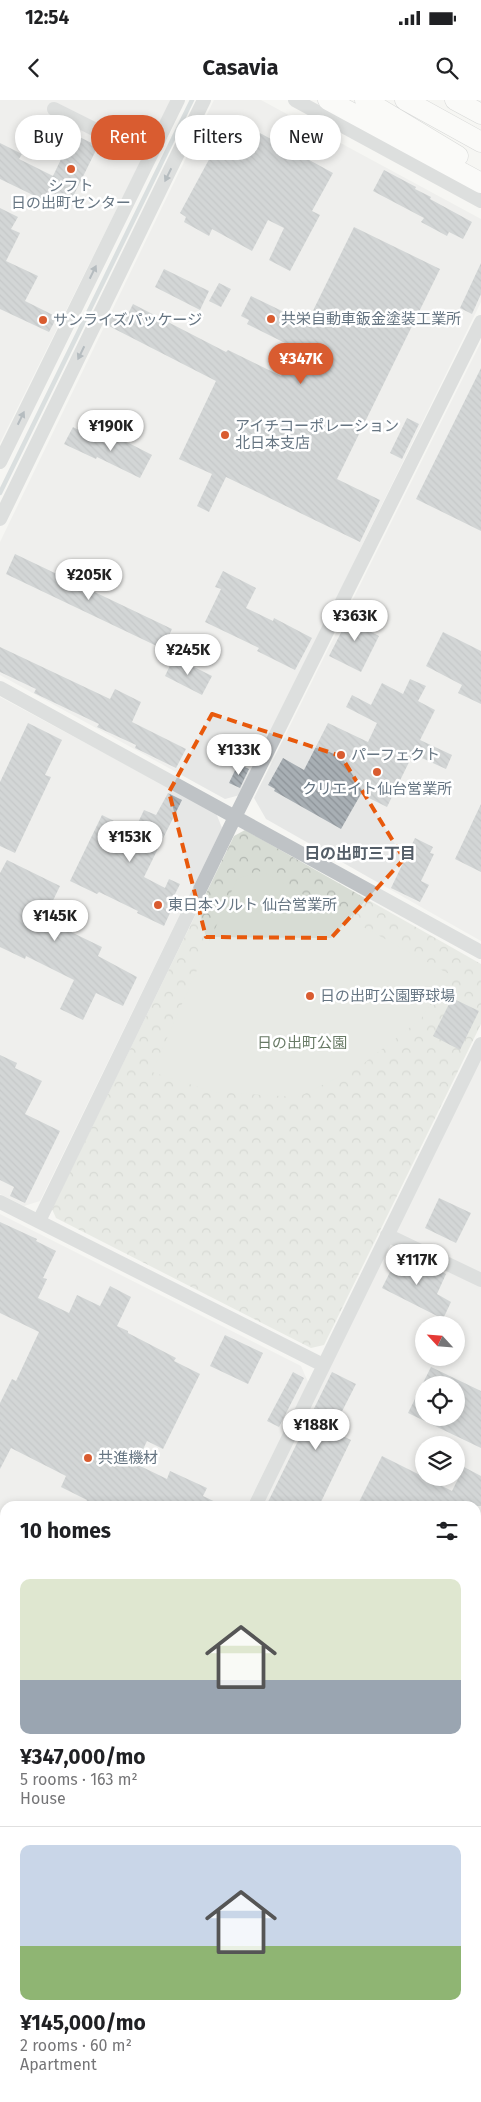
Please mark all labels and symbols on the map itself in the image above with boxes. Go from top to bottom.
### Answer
marker: シフト 日の出町センター [65,163,77,175]
one-way arrow [164,168,172,182]
place label: シフト 日の出町センター [11,177,131,212]
one-way arrow [89,265,97,280]
place label: 共栄自動車鈑金塗装工業所 [281,310,461,328]
place label: サンライズパッケージ [53,311,202,329]
marker: 共栄自動車鈑金塗装工業所 [265,313,277,325]
marker: サンライズパッケージ [37,314,49,326]
pin: ¥347K [266,342,336,385]
one-way arrow [77,346,85,360]
pin: ¥190K [76,410,146,452]
one-way arrow [17,411,26,426]
place label: アイチコーポレーション 北日本支店 [235,417,399,452]
marker: アイチコーポレーション 北日本支店 [219,429,231,441]
pin: ¥205K [54,558,124,601]
pin: ¥363K [320,600,390,642]
pin: ¥245K [153,634,223,676]
pin: ¥133K [204,734,274,776]
place label: パーフェクト [351,746,440,764]
marker: パーフェクト [335,749,347,761]
marker: クリエイト仙台営業所 [371,766,383,778]
place label: クリエイト仙台営業所 [302,780,452,798]
pin: ¥153K [95,820,165,863]
district label: 日の出町三丁目 [304,844,416,863]
place label: 東日本ソルト 仙台営業所 [168,896,337,914]
marker: 東日本ソルト 仙台営業所 [152,899,164,911]
pin: ¥145K [20,900,90,942]
place label: 日の出町公園野球場 [320,987,455,1005]
marker: 日の出町公園野球場 [304,990,316,1002]
park label: 日の出町公園 [257,1034,347,1052]
pin: ¥117K [382,1244,452,1286]
north arrow [415,1316,465,1366]
pin: ¥188K [281,1408,351,1451]
place label: 共進機材 [98,1449,158,1467]
marker: 共進機材 [82,1452,94,1464]

